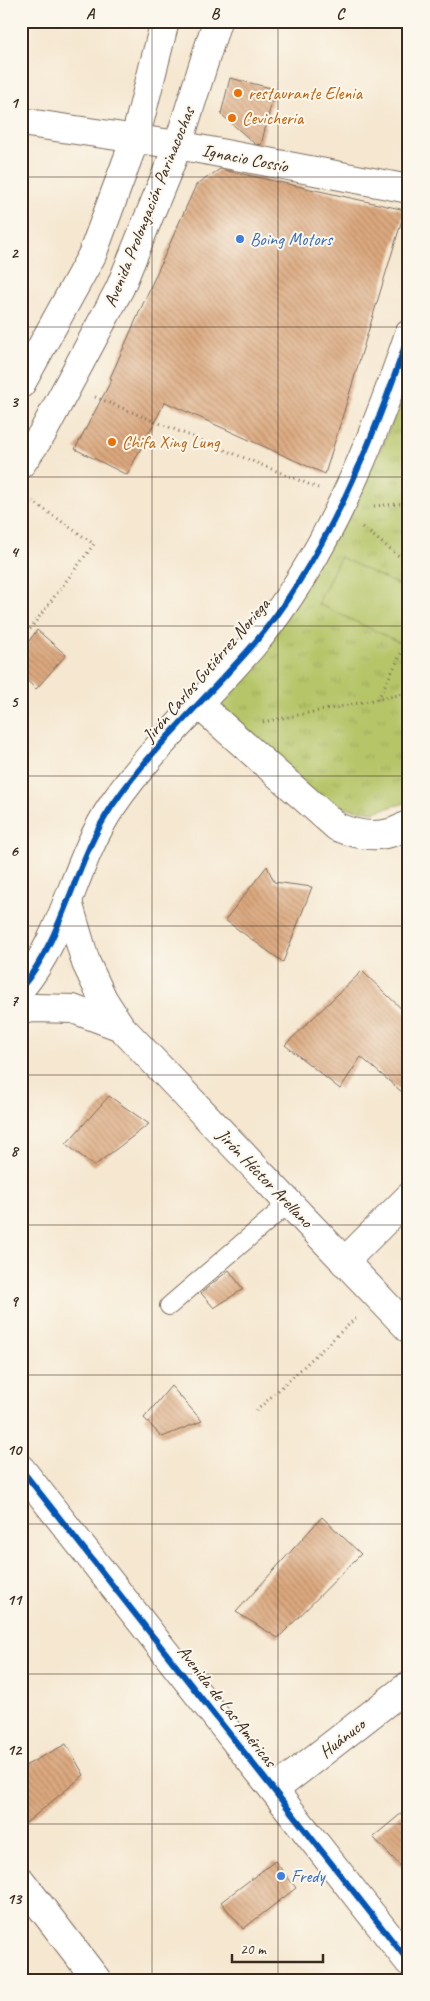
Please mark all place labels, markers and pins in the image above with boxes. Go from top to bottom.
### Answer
place label: restaurante Elenia [248,82,364,104]
marker: restaurante Elenia [232,87,244,99]
place label: Cevicheria [242,107,305,129]
marker: Cevicheria [226,112,238,124]
place label: Boing Motors [250,228,334,250]
marker: Boing Motors [234,233,246,245]
place label: Chifa Xing Lung [122,431,221,453]
marker: Chifa Xing Lung [106,436,118,448]
place label: Fredy [291,1865,326,1887]
marker: Fredy [275,1870,287,1882]

